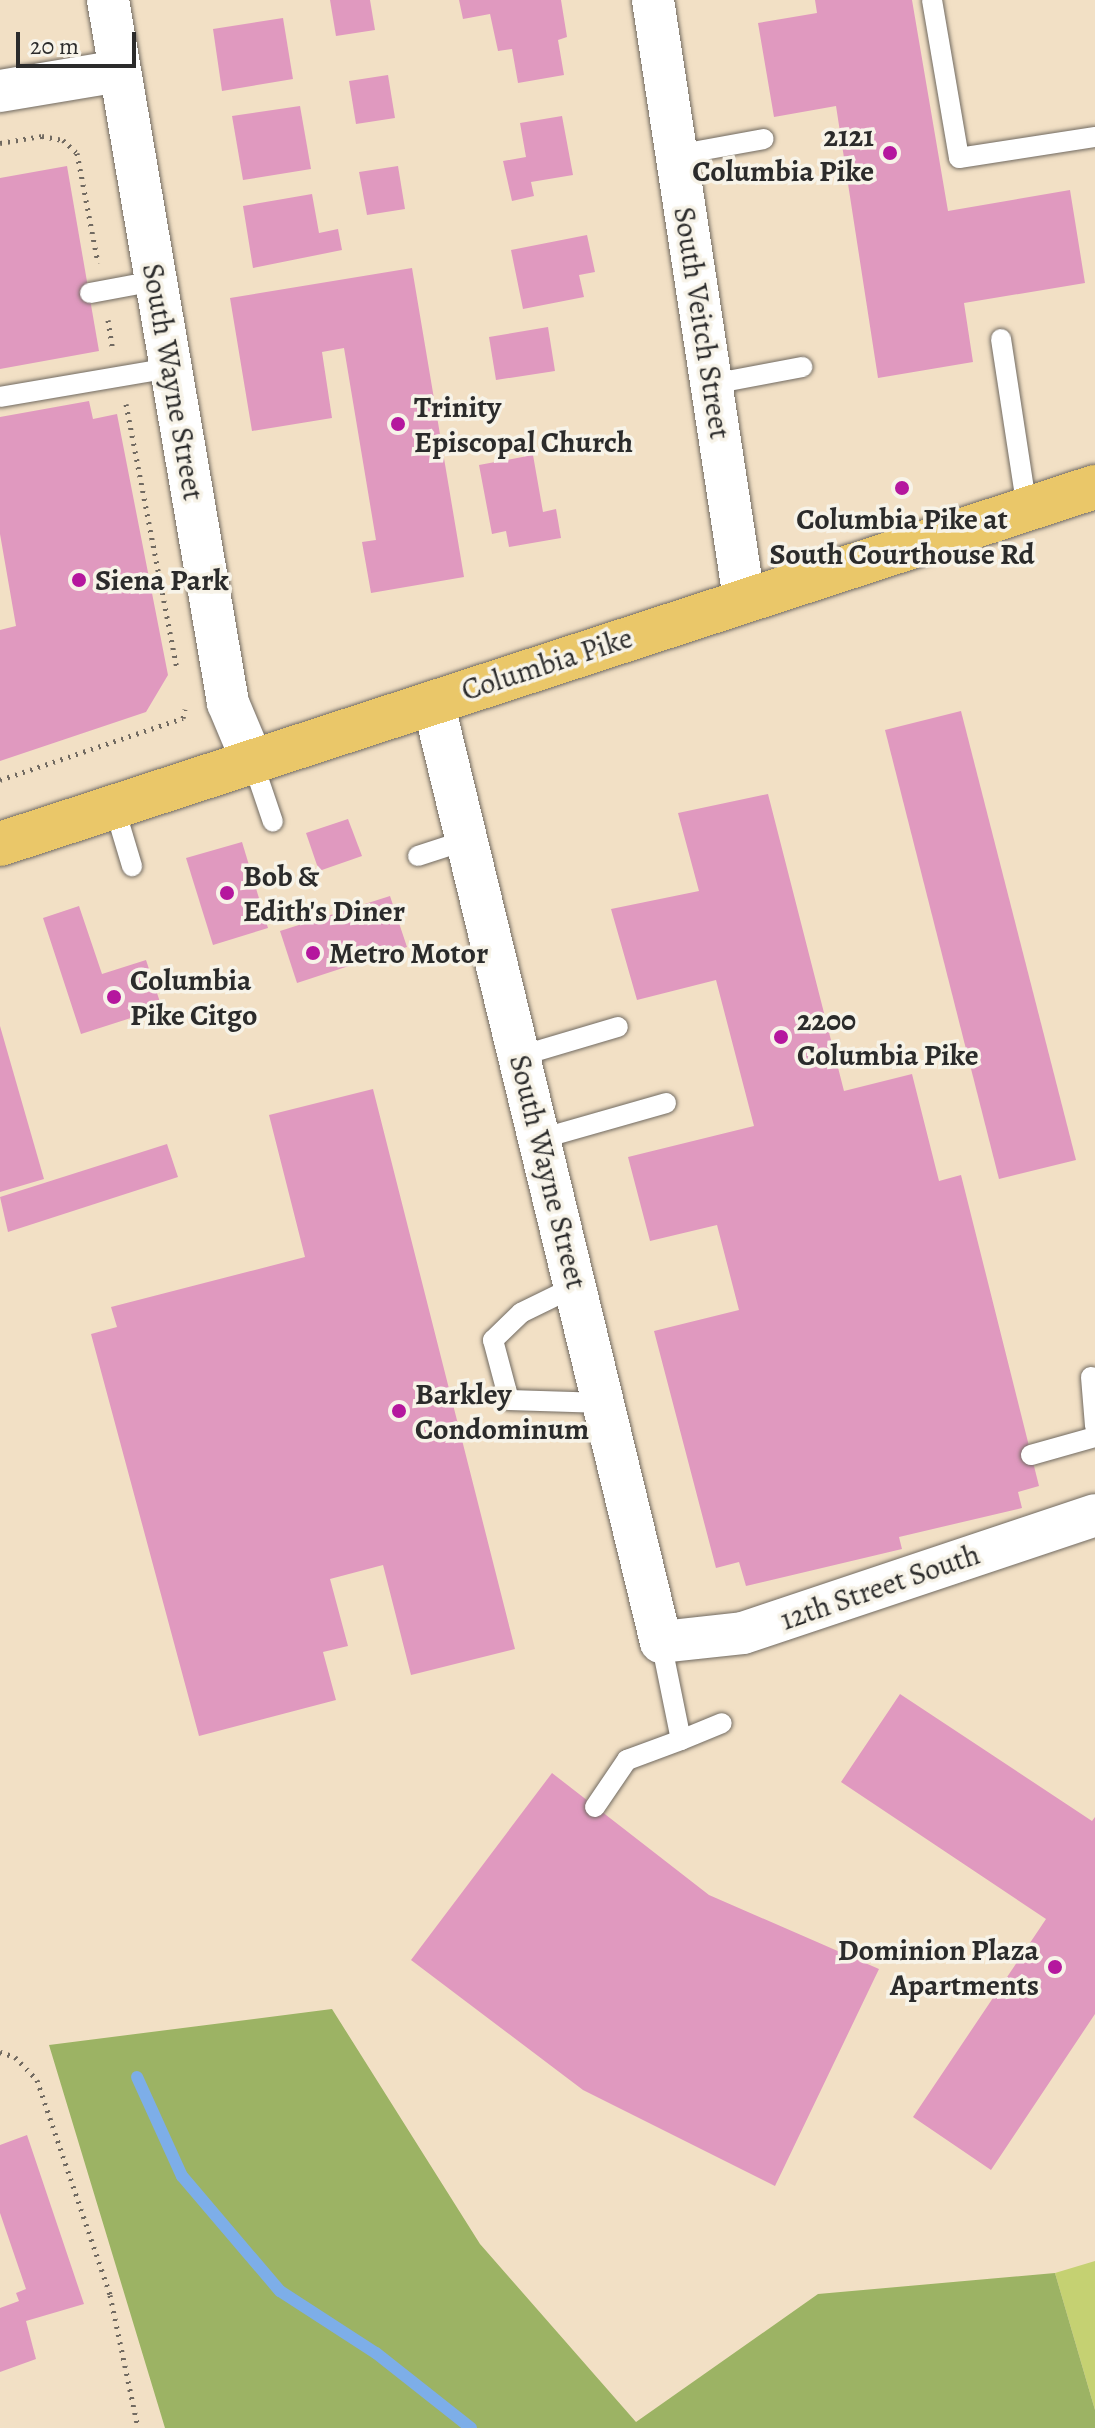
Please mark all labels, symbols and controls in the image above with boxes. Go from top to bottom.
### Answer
scale bar [20,16,140,66]
text: 20 m [30,30,79,62]
place label: 2121 Columbia Pike [692,118,874,188]
marker: 2121 Columbia Pike [881,144,899,162]
street label: South Veitch Street [666,204,738,442]
street label: South Wayne Street [134,261,212,503]
place label: Trinity Episcopal Church [414,389,633,460]
marker: Trinity Episcopal Church [389,415,407,433]
marker: Columbia Pike at South Courthouse Rd [893,479,911,497]
place label: Columbia Pike at South Courthouse Rd [769,501,1035,572]
place label: Siena Park [95,562,229,598]
marker: Siena Park [70,571,88,589]
street label: Columbia Pike [457,619,637,709]
place label: Bob & Edith's Diner [243,858,405,928]
marker: Bob & Edith's Diner [218,884,236,902]
place label: Metro Motor [329,935,488,971]
marker: Metro Motor [304,944,322,962]
place label: Columbia Pike Citgo [130,962,257,1032]
marker: Columbia Pike Citgo [105,988,123,1006]
place label: 2200 Columbia Pike [797,1002,979,1072]
marker: 2200 Columbia Pike [772,1028,790,1046]
street label: South Wayne Street [501,1051,595,1293]
place label: Barkley Condominum [415,1376,589,1446]
marker: Barkley Condominum [390,1402,408,1420]
street label: 12th Street South [776,1536,984,1638]
place label: Dominion Plaza Apartments [838,1932,1039,2002]
marker: Dominion Plaza Apartments [1046,1958,1064,1976]

